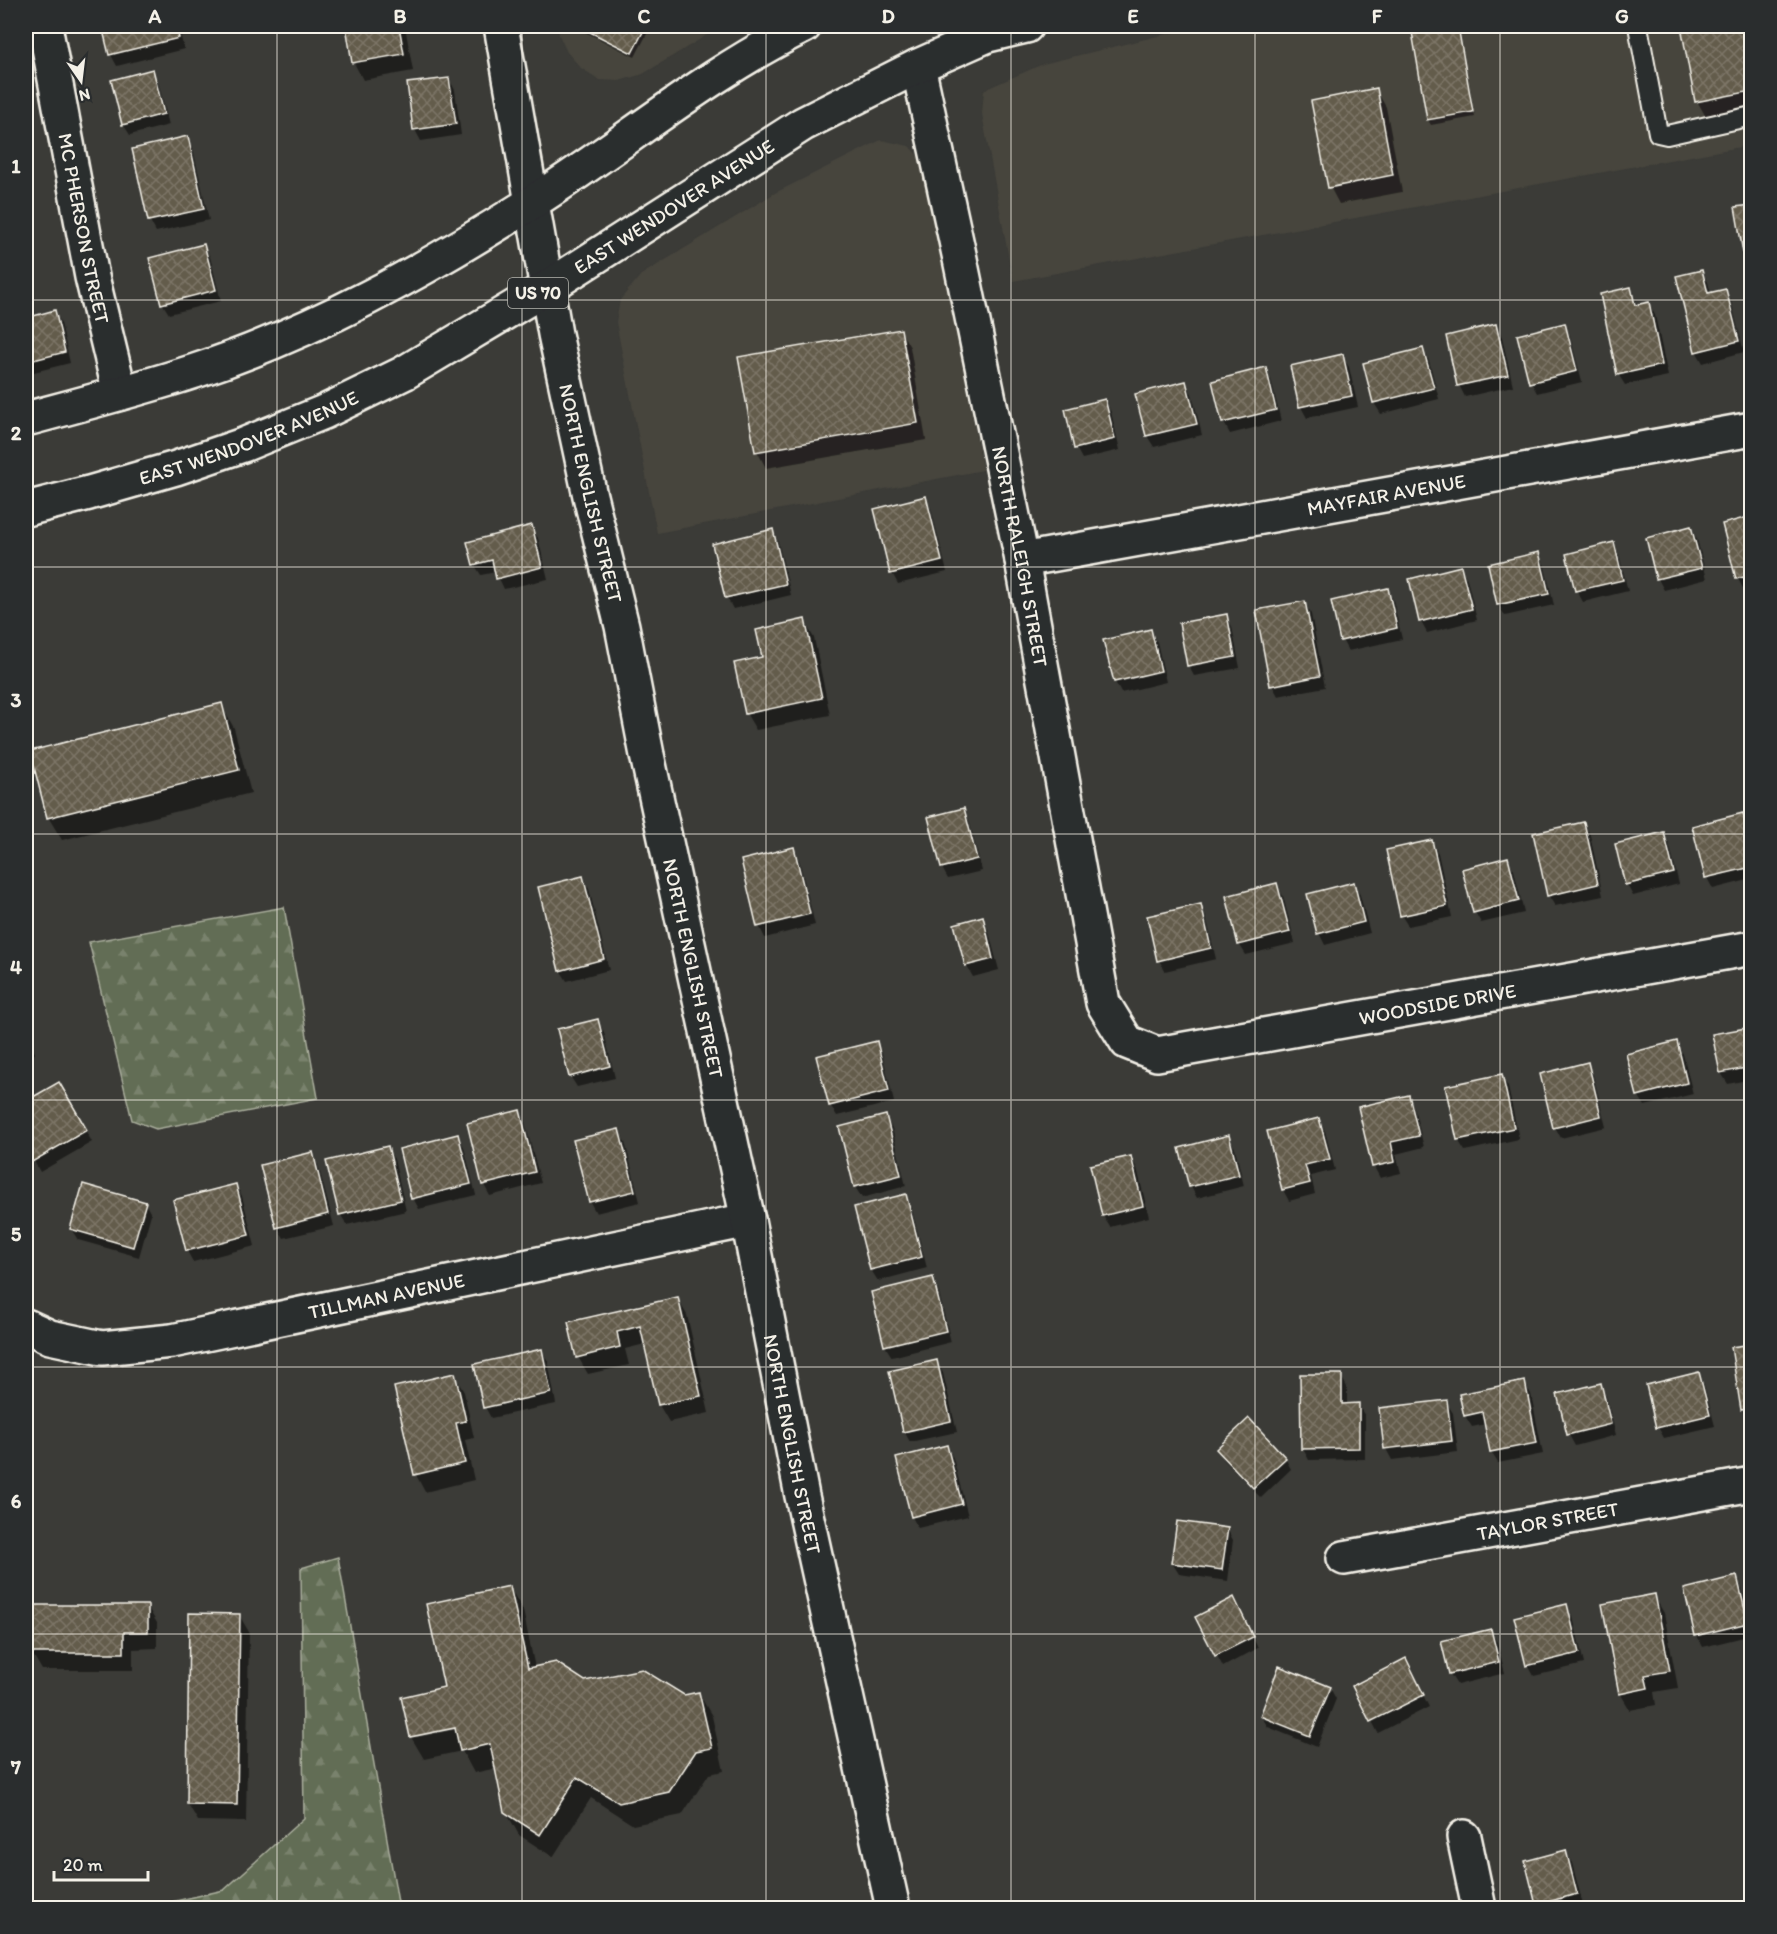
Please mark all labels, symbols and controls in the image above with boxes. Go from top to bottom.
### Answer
text: A [148,4,162,28]
text: B [394,4,407,28]
text: C [638,4,651,28]
text: D [881,4,895,28]
text: E [1127,4,1139,28]
text: F [1372,4,1383,28]
text: G [1615,4,1629,28]
north arrow [51,51,111,111]
text: N [77,85,92,106]
street label: MC PHERSON STREET [53,131,115,326]
street label: EAST WENDOVER AVENUE [569,134,778,279]
text: 1 [11,154,21,178]
road number: US 70 [508,278,568,308]
street label: NORTH ENGLISH STREET [554,382,628,605]
street label: EAST WENDOVER AVENUE [136,385,362,490]
text: 2 [11,421,22,445]
street label: NORTH RALEIGH STREET [987,444,1053,669]
street label: MAYFAIR AVENUE [1305,469,1467,521]
text: 3 [11,688,22,712]
street label: NORTH ENGLISH STREET [658,856,729,1080]
text: 4 [10,955,22,979]
street label: WOODSIDE DRIVE [1357,978,1518,1030]
text: 5 [11,1222,22,1246]
street label: TILLMAN AVENUE [306,1268,467,1324]
street label: NORTH ENGLISH STREET [759,1332,826,1556]
text: 6 [11,1489,22,1513]
street label: TAYLOR STREET [1475,1496,1620,1546]
text: 7 [10,1755,21,1779]
scale bar [54,1844,148,1882]
text: 20 m [63,1854,103,1876]

